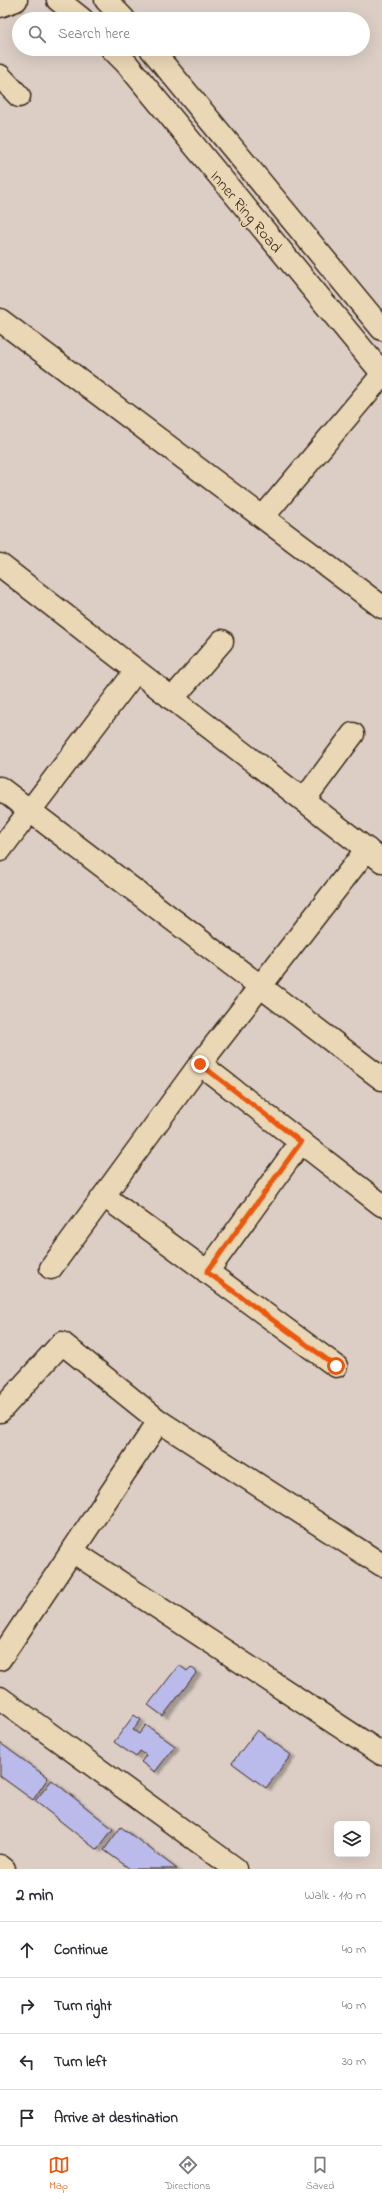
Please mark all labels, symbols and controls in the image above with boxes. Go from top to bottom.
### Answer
search box [12,12,370,56]
icon: search [26,23,48,45]
text: Search here [58,23,130,45]
street label: Inner Ring Road [204,166,287,259]
route end [191,1055,209,1073]
route start [327,1357,345,1375]
map controls [334,1821,370,1857]
button: layers [334,1821,370,1857]
text: 2 min [16,1883,53,1908]
text: Walk · 110 m [305,1886,366,1905]
icon: ahead [16,1939,38,1961]
text: Continue [54,1939,108,1961]
text: 40 m [342,1940,366,1959]
icon: right [16,1995,38,2017]
text: Turn right [54,1995,112,2017]
text: 40 m [342,1996,366,2015]
icon: left [16,2051,38,2073]
text: Turn left [54,2051,107,2073]
text: 30 m [342,2052,366,2071]
icon: arrive [16,2107,38,2129]
text: Arrive at destination [54,2107,178,2129]
tab: Map [48,2154,70,2194]
tab: Directions [165,2154,210,2194]
tab: Saved [306,2154,334,2194]

